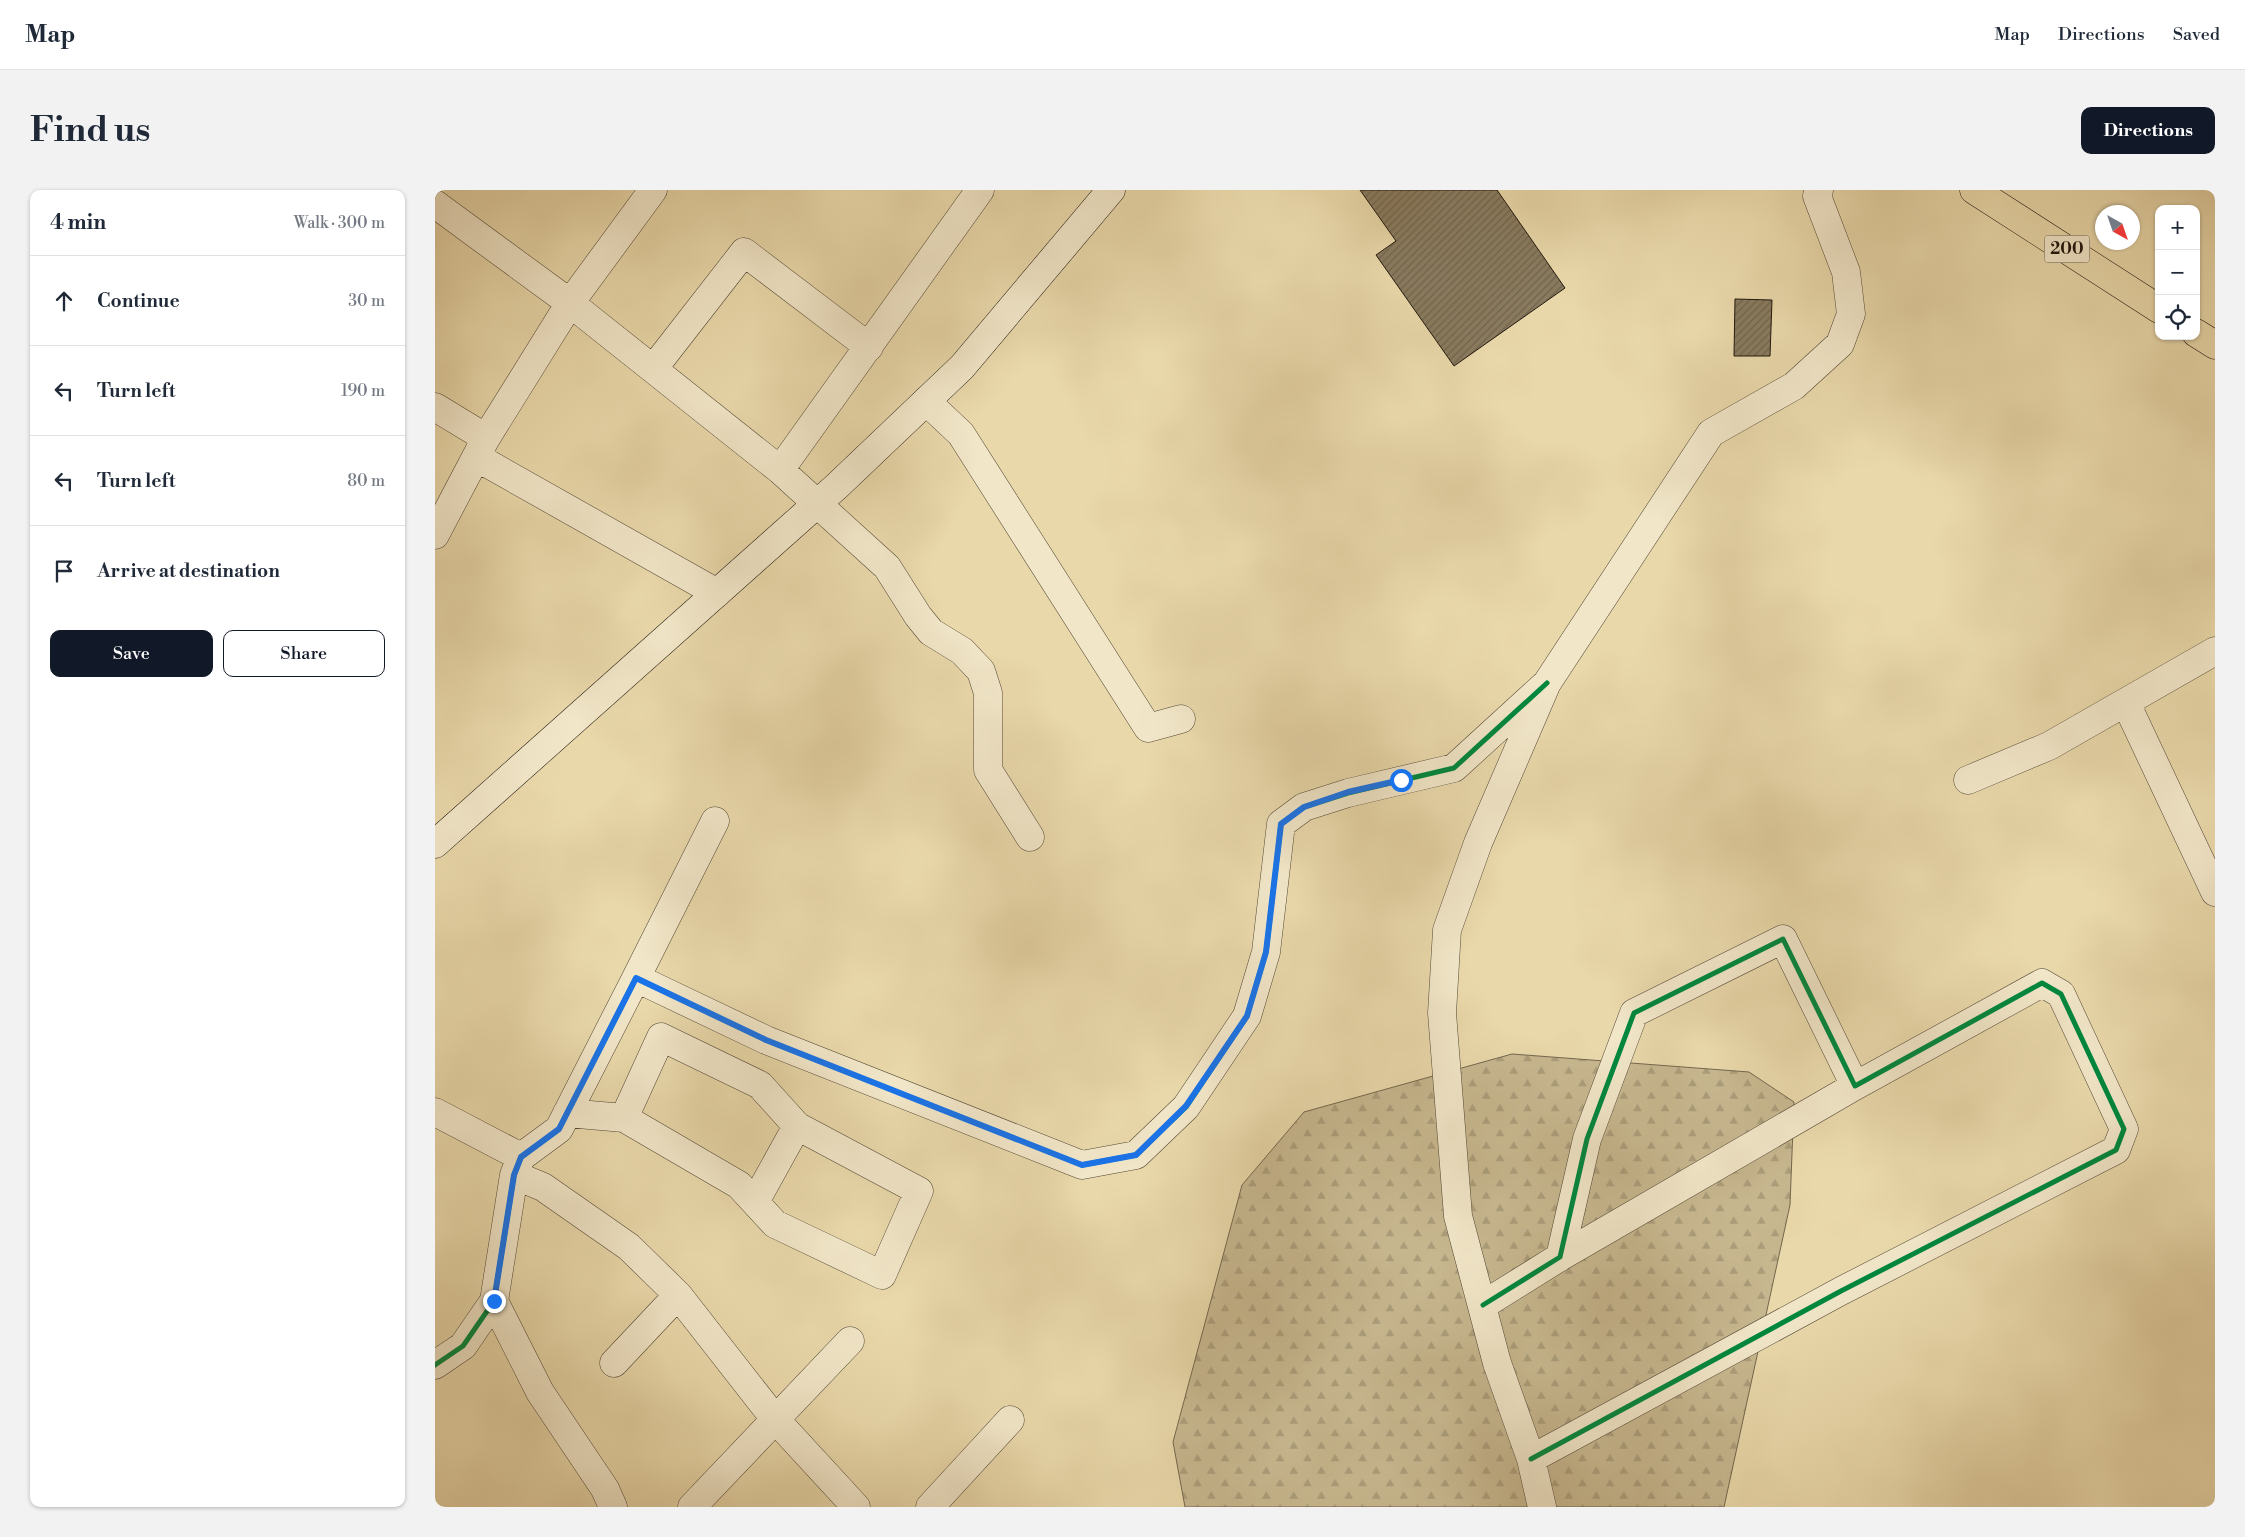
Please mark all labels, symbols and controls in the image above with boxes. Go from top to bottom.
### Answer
text: Map [25,20,75,50]
text: Map [1994,23,2030,46]
text: Directions [2058,23,2145,46]
text: Saved [2173,23,2220,46]
button: Directions [2081,107,2215,154]
text: Find us [30,109,150,152]
north arrow [2095,205,2140,250]
map controls [2155,205,2200,340]
button: + [2155,205,2200,250]
text: 4 min [50,210,106,236]
text: Walk · 300 m [294,213,385,233]
road number: 200 [2045,236,2089,262]
button: − [2155,250,2200,295]
icon: ahead [50,287,78,315]
text: Continue [97,289,180,313]
text: 30 m [348,291,385,311]
button: locate [2155,295,2200,340]
icon: left [50,377,78,405]
text: Turn left [97,379,176,403]
text: 190 m [341,381,385,401]
icon: left [50,467,78,495]
text: Turn left [97,469,176,493]
text: 80 m [347,471,385,491]
icon: arrive [50,557,78,585]
text: Arrive at destination [97,559,280,583]
button: Save [50,630,213,677]
button: Share [223,630,385,677]
route start [1390,769,1413,792]
route end [483,1290,506,1313]

